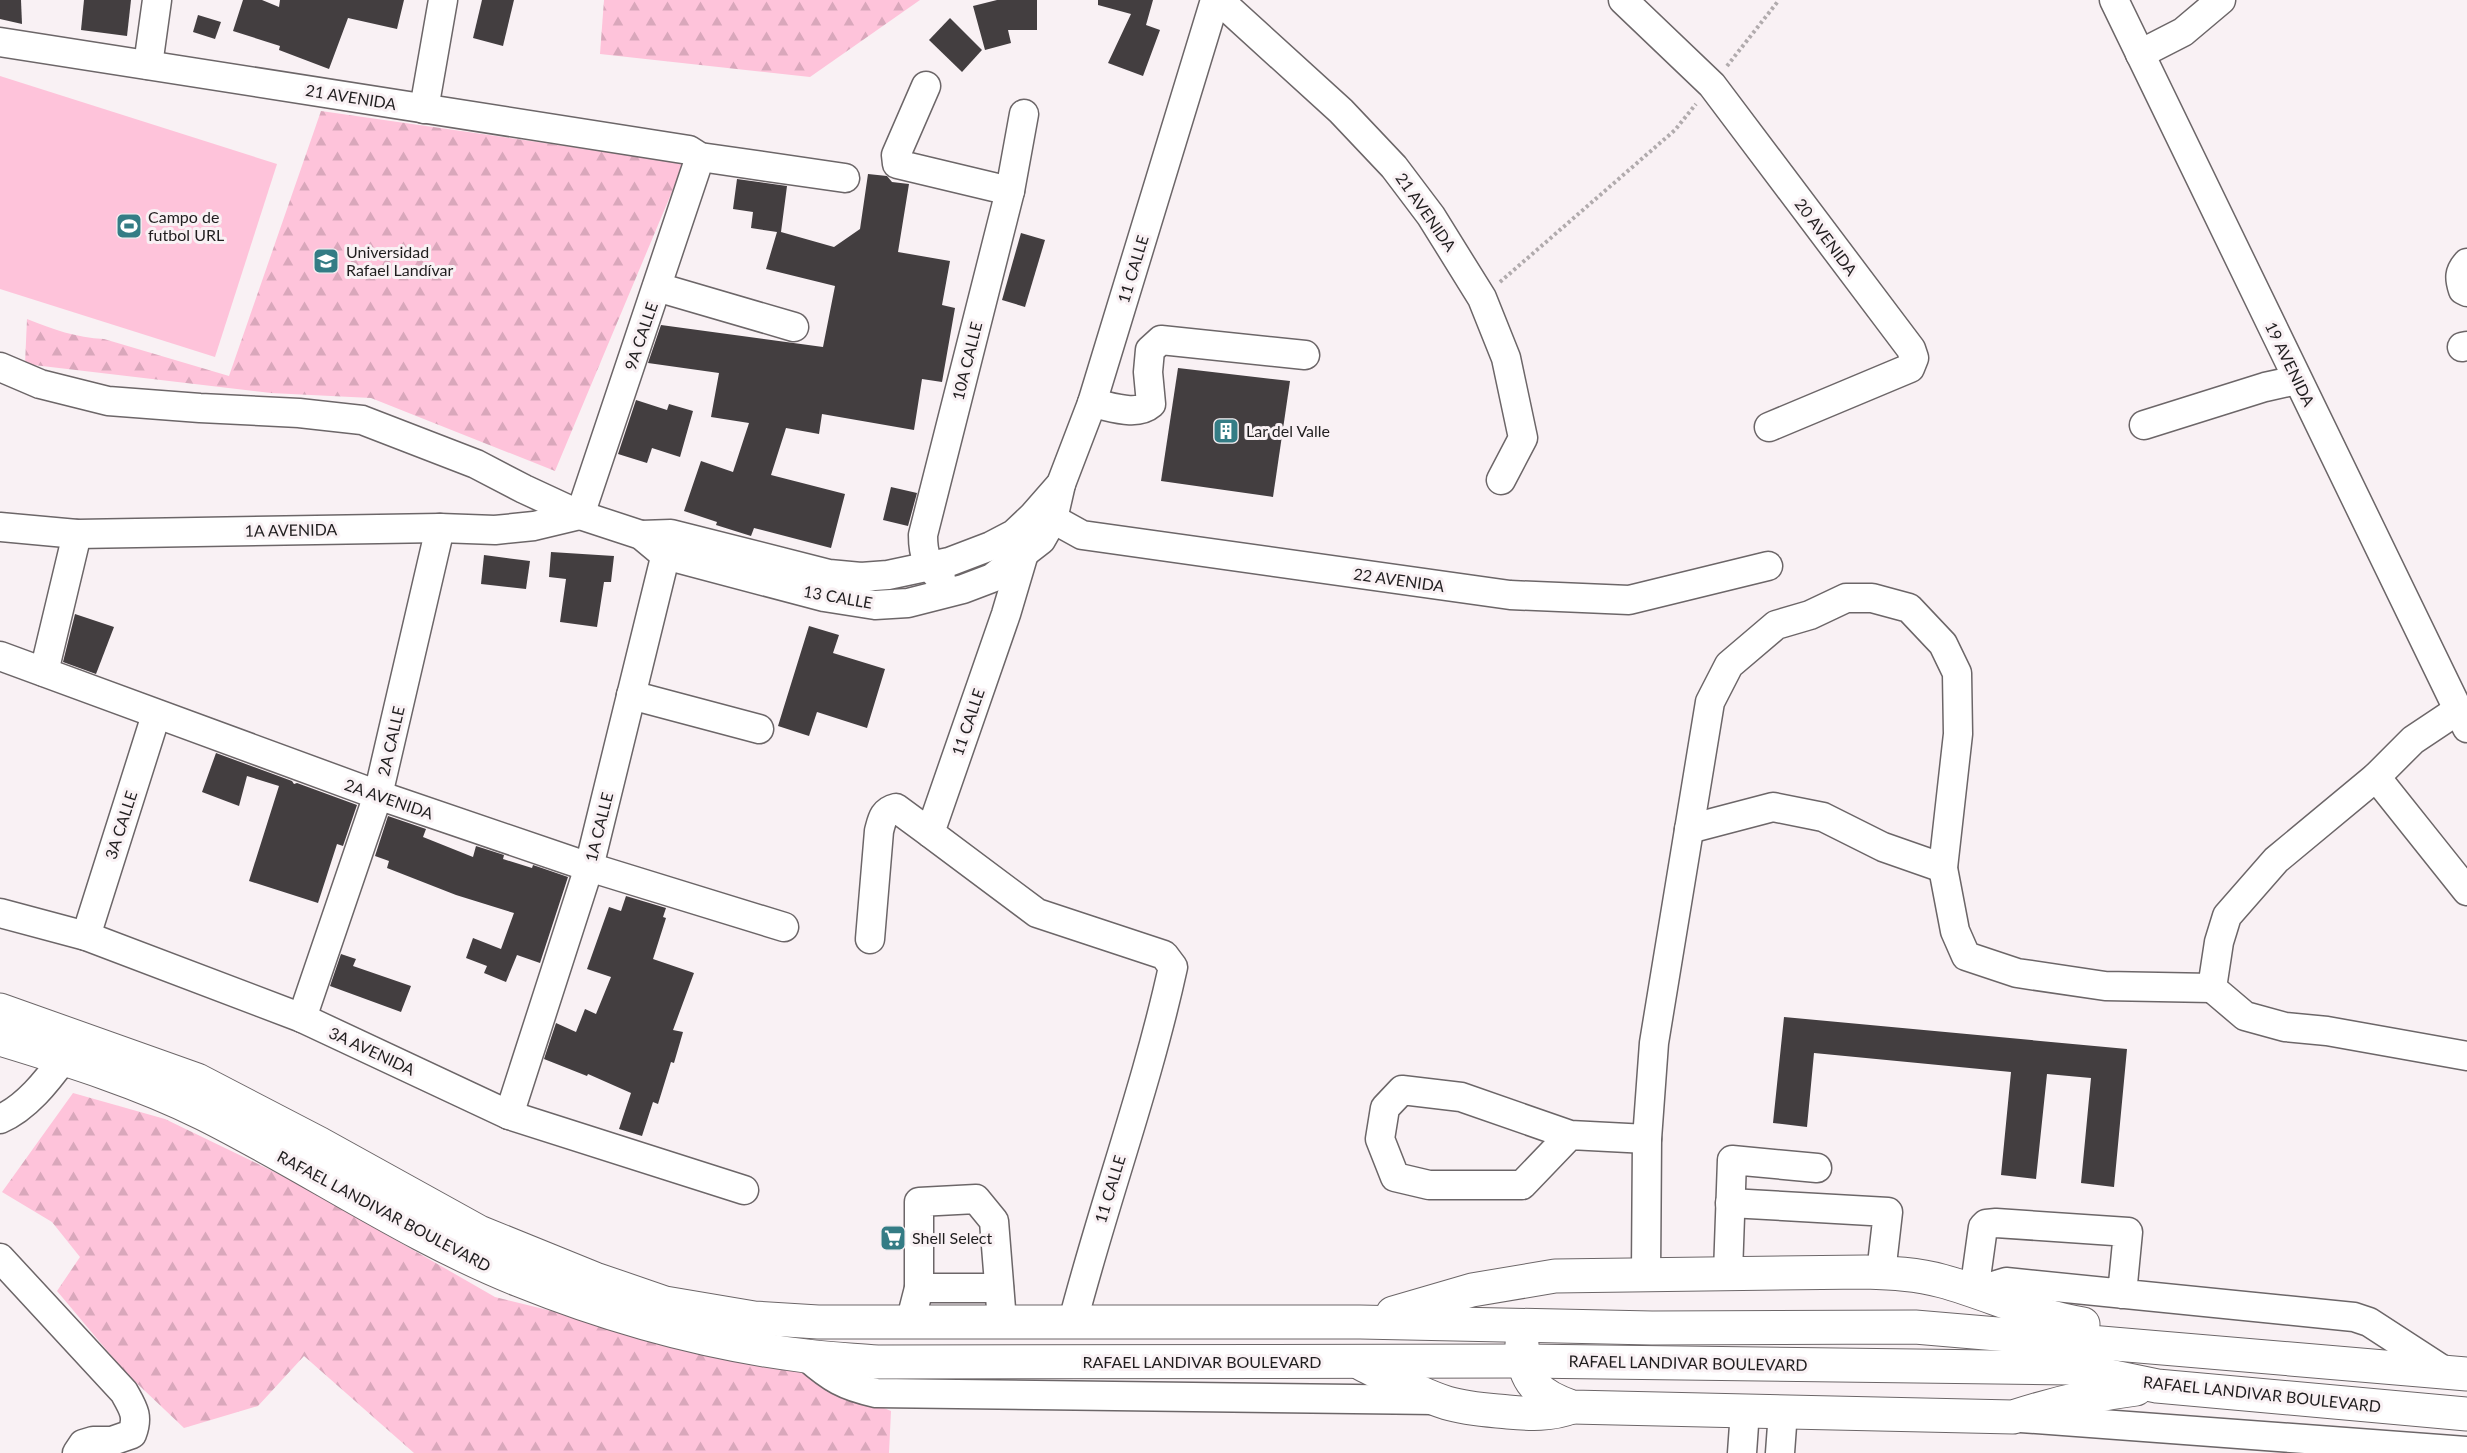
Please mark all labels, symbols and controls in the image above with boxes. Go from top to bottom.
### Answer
street label: 21 AVENIDA [304,80,398,113]
street label: 21 AVENIDA [1392,169,1461,255]
street label: 20 AVENIDA [1791,194,1862,279]
place label: Campo de futbol URL [148,207,224,244]
sports icon: Campo de futbol URL [114,211,144,241]
street label: 11 CALLE [1113,233,1152,305]
place label: Universidad Rafael Landívar [346,242,453,279]
school or university icon: Universidad Rafael Landívar [311,246,341,276]
street label: 9A CALLE [620,299,661,372]
street label: 19 AVENIDA [2262,318,2319,409]
street label: 10A CALLE [948,320,985,402]
building icon: Lar del Valle [1211,416,1241,446]
place label: Lar del Valle [1246,421,1330,440]
street label: 1A AVENIDA [245,519,338,540]
street label: 22 AVENIDA [1352,564,1446,595]
street label: 13 CALLE [802,581,874,612]
street label: 11 CALLE [947,686,988,758]
street label: 2A CALLE [373,704,408,778]
street label: 2A AVENIDA [342,774,436,823]
street label: 3A CALLE [101,788,141,861]
street label: 1A CALLE [581,790,616,864]
street label: 3A AVENIDA [326,1022,418,1079]
street label: RAFAEL LANDIVAR BOULEVARD [274,1146,494,1275]
street label: 11 CALLE [1090,1153,1129,1225]
supermarket icon: Shell Select [878,1223,908,1253]
place label: Shell Select [912,1228,993,1247]
street label: RAFAEL LANDIVAR BOULEVARD [1568,1351,1808,1374]
street label: RAFAEL LANDIVAR BOULEVARD [1082,1352,1322,1371]
street label: RAFAEL LANDIVAR BOULEVARD [2142,1372,2382,1415]

